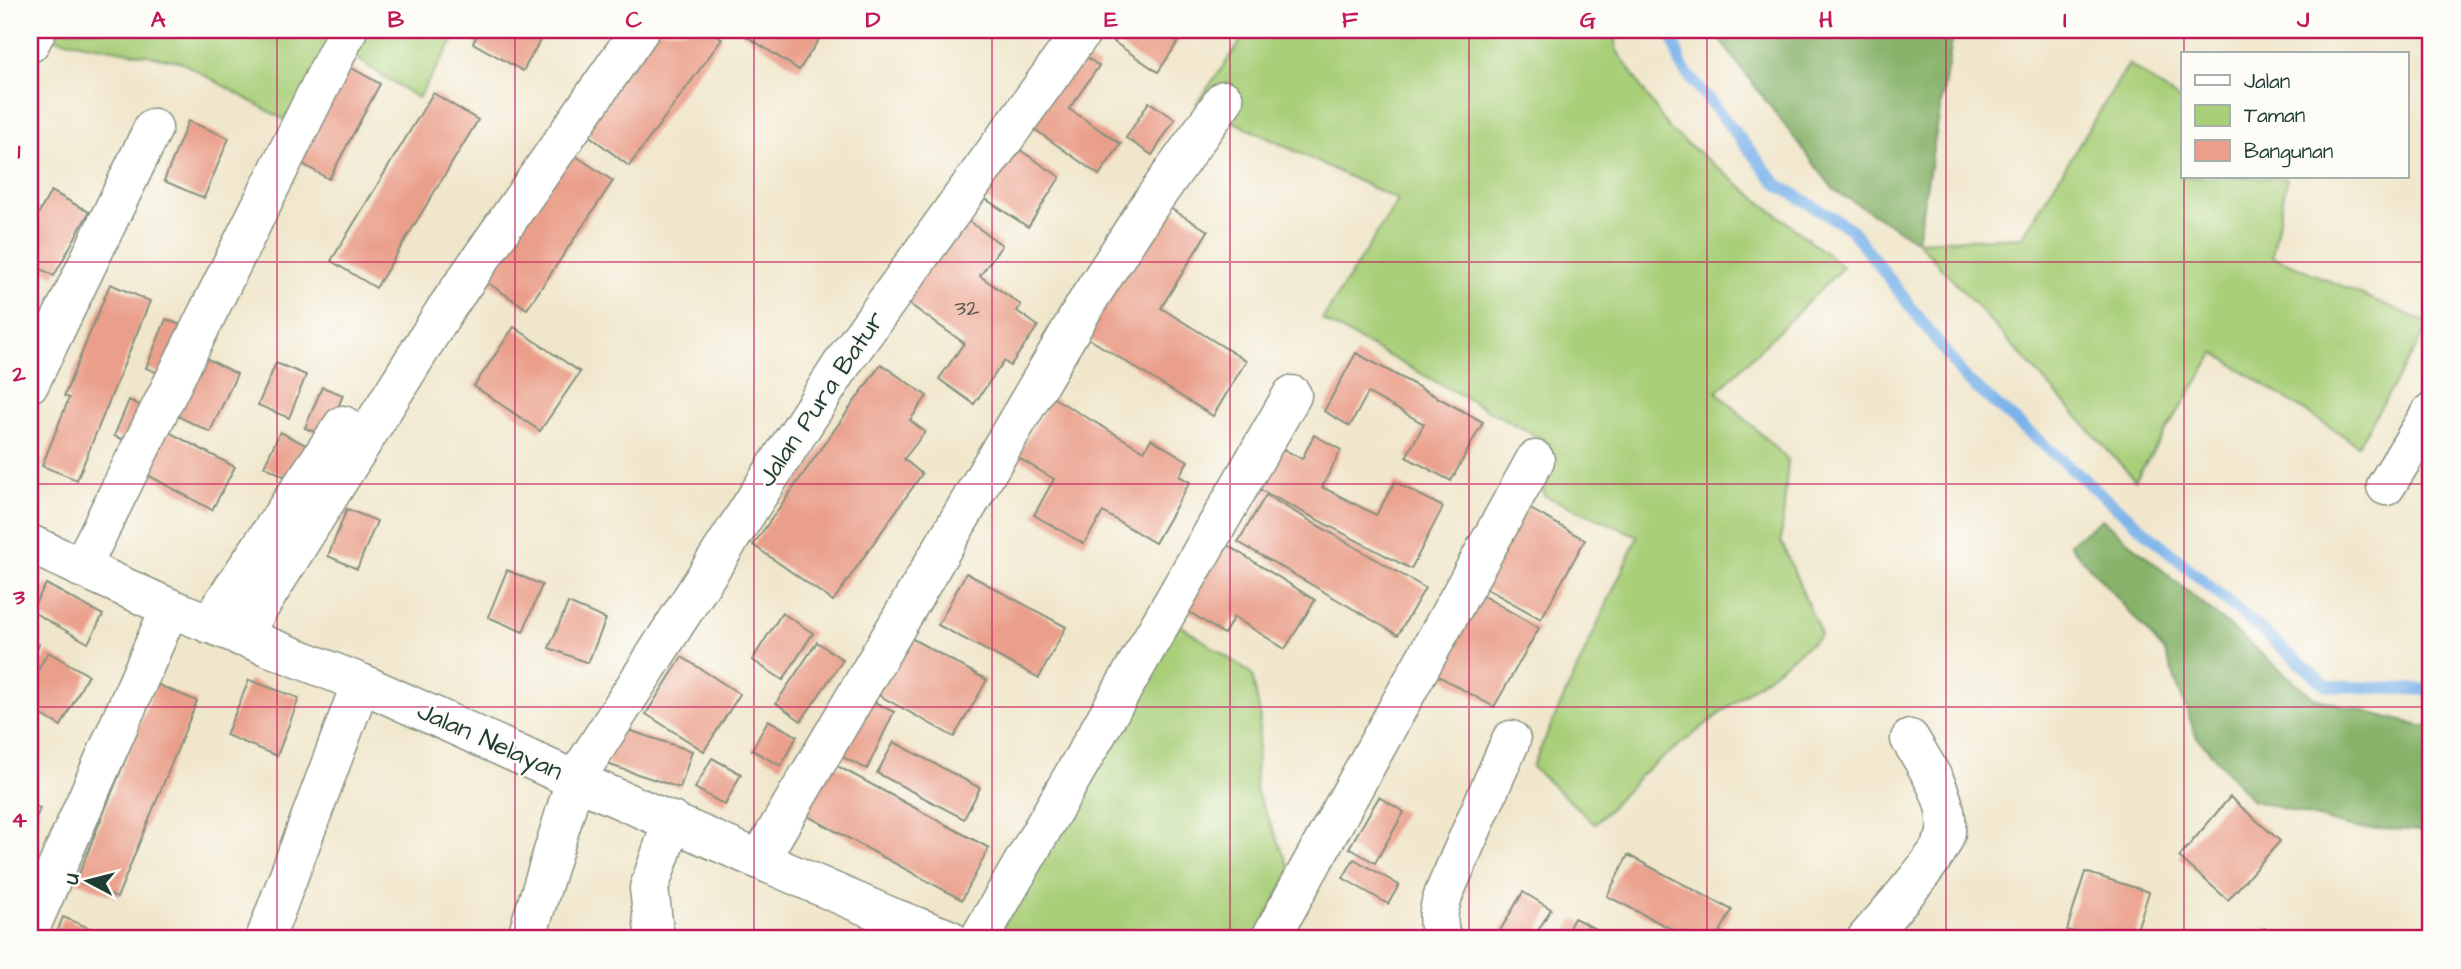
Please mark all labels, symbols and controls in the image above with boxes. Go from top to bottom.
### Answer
text: A [151,4,166,36]
text: B [388,4,405,36]
text: C [626,4,643,36]
text: D [866,4,881,36]
text: E [1104,4,1118,36]
text: F [1342,4,1359,36]
text: G [1580,4,1596,36]
text: H [1819,4,1833,36]
text: I [2063,4,2067,36]
text: J [2296,4,2310,36]
legend [2181,52,2408,178]
text: Jalan [2244,67,2290,96]
text: Taman [2244,101,2305,130]
text: 1 [18,135,21,167]
text: Bangunan [2244,137,2333,168]
house number: 32 [955,292,979,324]
street label: Jalan Pura Batur [749,304,893,494]
text: 2 [11,358,26,390]
text: 3 [12,581,25,613]
street label: Jalan Nelayan [411,693,569,791]
text: 4 [11,804,27,836]
north arrow [52,846,122,916]
text: U [59,872,87,886]

